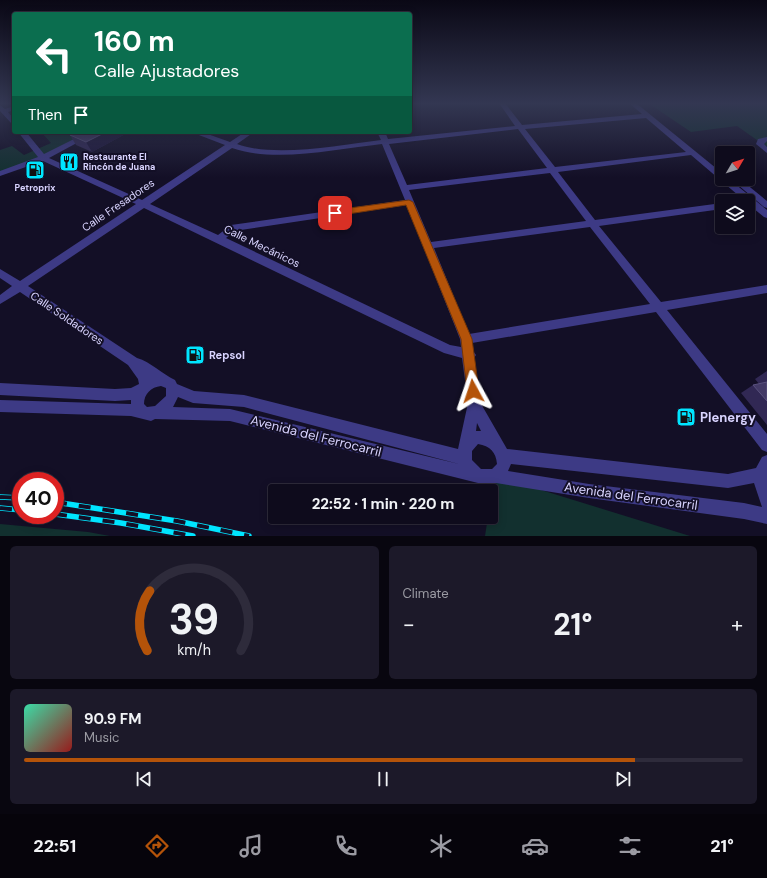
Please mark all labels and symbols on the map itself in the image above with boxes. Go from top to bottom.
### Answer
north arrow [715,146,755,186]
restaurant icon: Restaurante El Rincón de Juana [58,151,80,173]
place label: Restaurante El Rincón de Juana [83,151,155,173]
fuel station icon: Petroprix [24,159,46,181]
street label: Calle Fresadores [79,176,157,234]
place label: Petroprix [15,182,55,194]
pin [318,196,352,230]
street label: Calle Mecánicos [222,222,302,270]
street label: Calle Soldadores [28,288,106,348]
fuel station icon: Repsol [184,344,206,366]
place label: Repsol [209,348,245,362]
position arrow [452,370,494,412]
fuel station icon: Plenergy [675,406,697,428]
place label: Plenergy [700,409,756,426]
street label: Avenida del Ferrocarril [249,412,383,460]
speed limit sign: 40 [12,472,64,524]
street label: Avenida del Ferrocarril [563,478,699,514]

